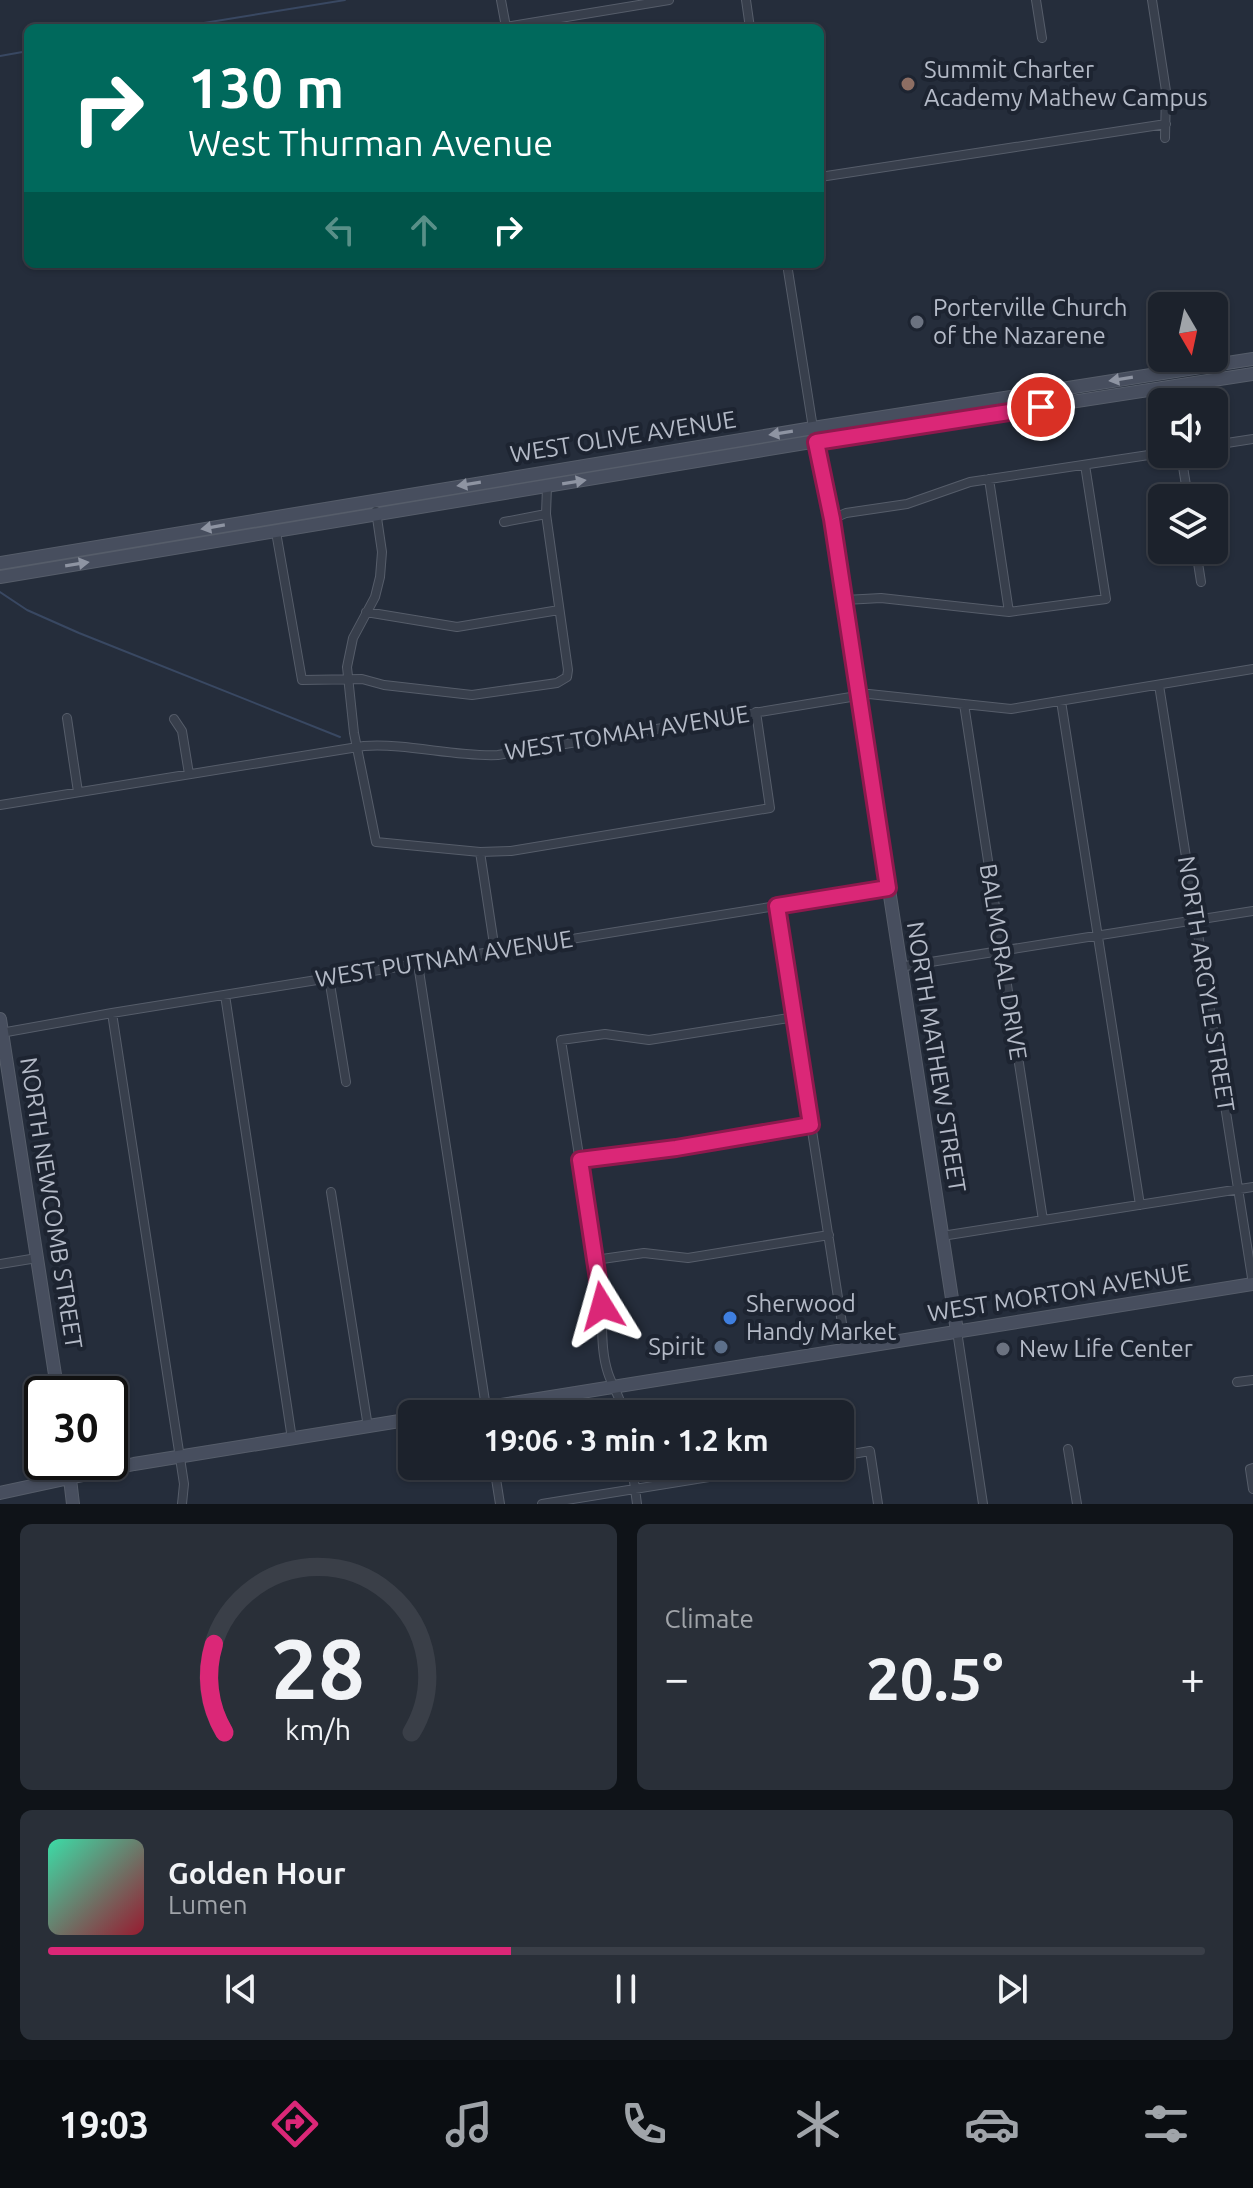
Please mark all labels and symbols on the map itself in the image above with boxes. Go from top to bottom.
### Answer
place label: Summit Charter Academy Mathew Campus [924,56,1208,111]
marker: Summit Charter Academy Mathew Campus [899,75,917,93]
north arrow [1148,292,1228,372]
place label: Porterville Church of the Nazarene [933,294,1127,349]
marker: Porterville Church of the Nazarene [908,313,926,331]
pin [1007,373,1075,441]
one-way arrow [1108,373,1133,386]
street label: WEST OLIVE AVENUE [508,405,738,468]
one-way arrow [768,428,793,440]
one-way arrow [562,475,587,488]
one-way arrow [456,479,481,491]
one-way arrow [200,522,225,534]
one-way arrow [65,558,90,570]
street label: WEST TOMAH AVENUE [503,700,751,765]
street label: NORTH ARGYLE STREET [1173,854,1240,1114]
street label: BALMORAL DRIVE [975,862,1032,1062]
street label: NORTH MATHEW STREET [902,920,971,1194]
street label: WEST PUTNAM AVENUE [313,925,575,992]
street label: NORTH NEWCOMB STREET [15,1055,88,1351]
street label: WEST MORTON AVENUE [926,1258,1192,1327]
position arrow [560,1264,644,1348]
place label: Sherwood Handy Market [746,1290,897,1345]
marker: Sherwood Handy Market [721,1309,739,1327]
place label: Spirit [648,1333,706,1360]
place label: New Life Center [1019,1335,1193,1362]
marker: Spirit [712,1338,730,1356]
marker: New Life Center [994,1340,1012,1358]
speed limit sign: 30 [24,1376,128,1480]

